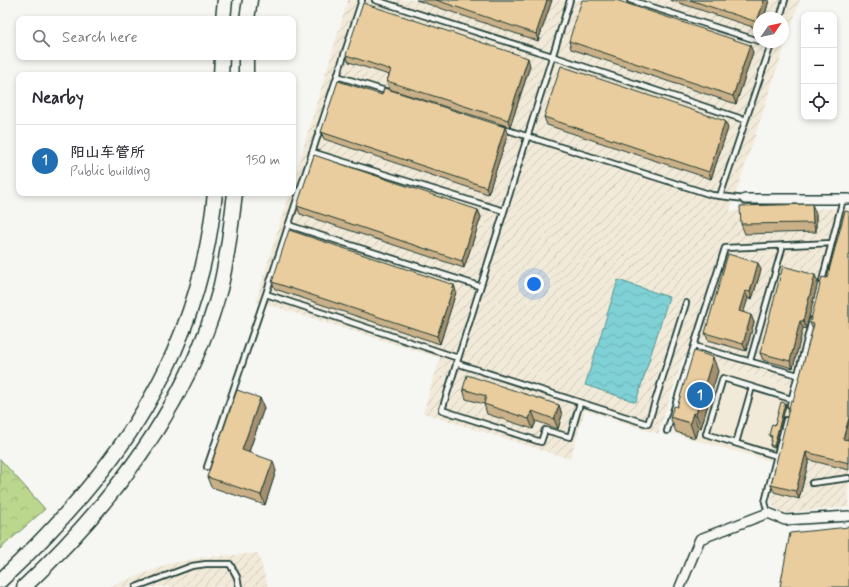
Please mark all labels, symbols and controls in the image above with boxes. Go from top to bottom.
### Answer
north arrow [753,12,789,48]
map controls [801,12,837,120]
button: + [801,12,837,48]
search box [16,16,296,60]
icon: search [30,27,52,49]
text: Search here [62,28,138,48]
button: − [801,48,837,84]
button: locate [801,84,837,120]
text: Nearby [32,87,84,109]
text: 阳山车管所 [70,143,145,163]
text: 1 [42,152,48,169]
text: 150 m [246,152,280,169]
text: Public building [70,163,150,180]
your location [524,274,544,294]
pin: 1 [687,380,713,410]

